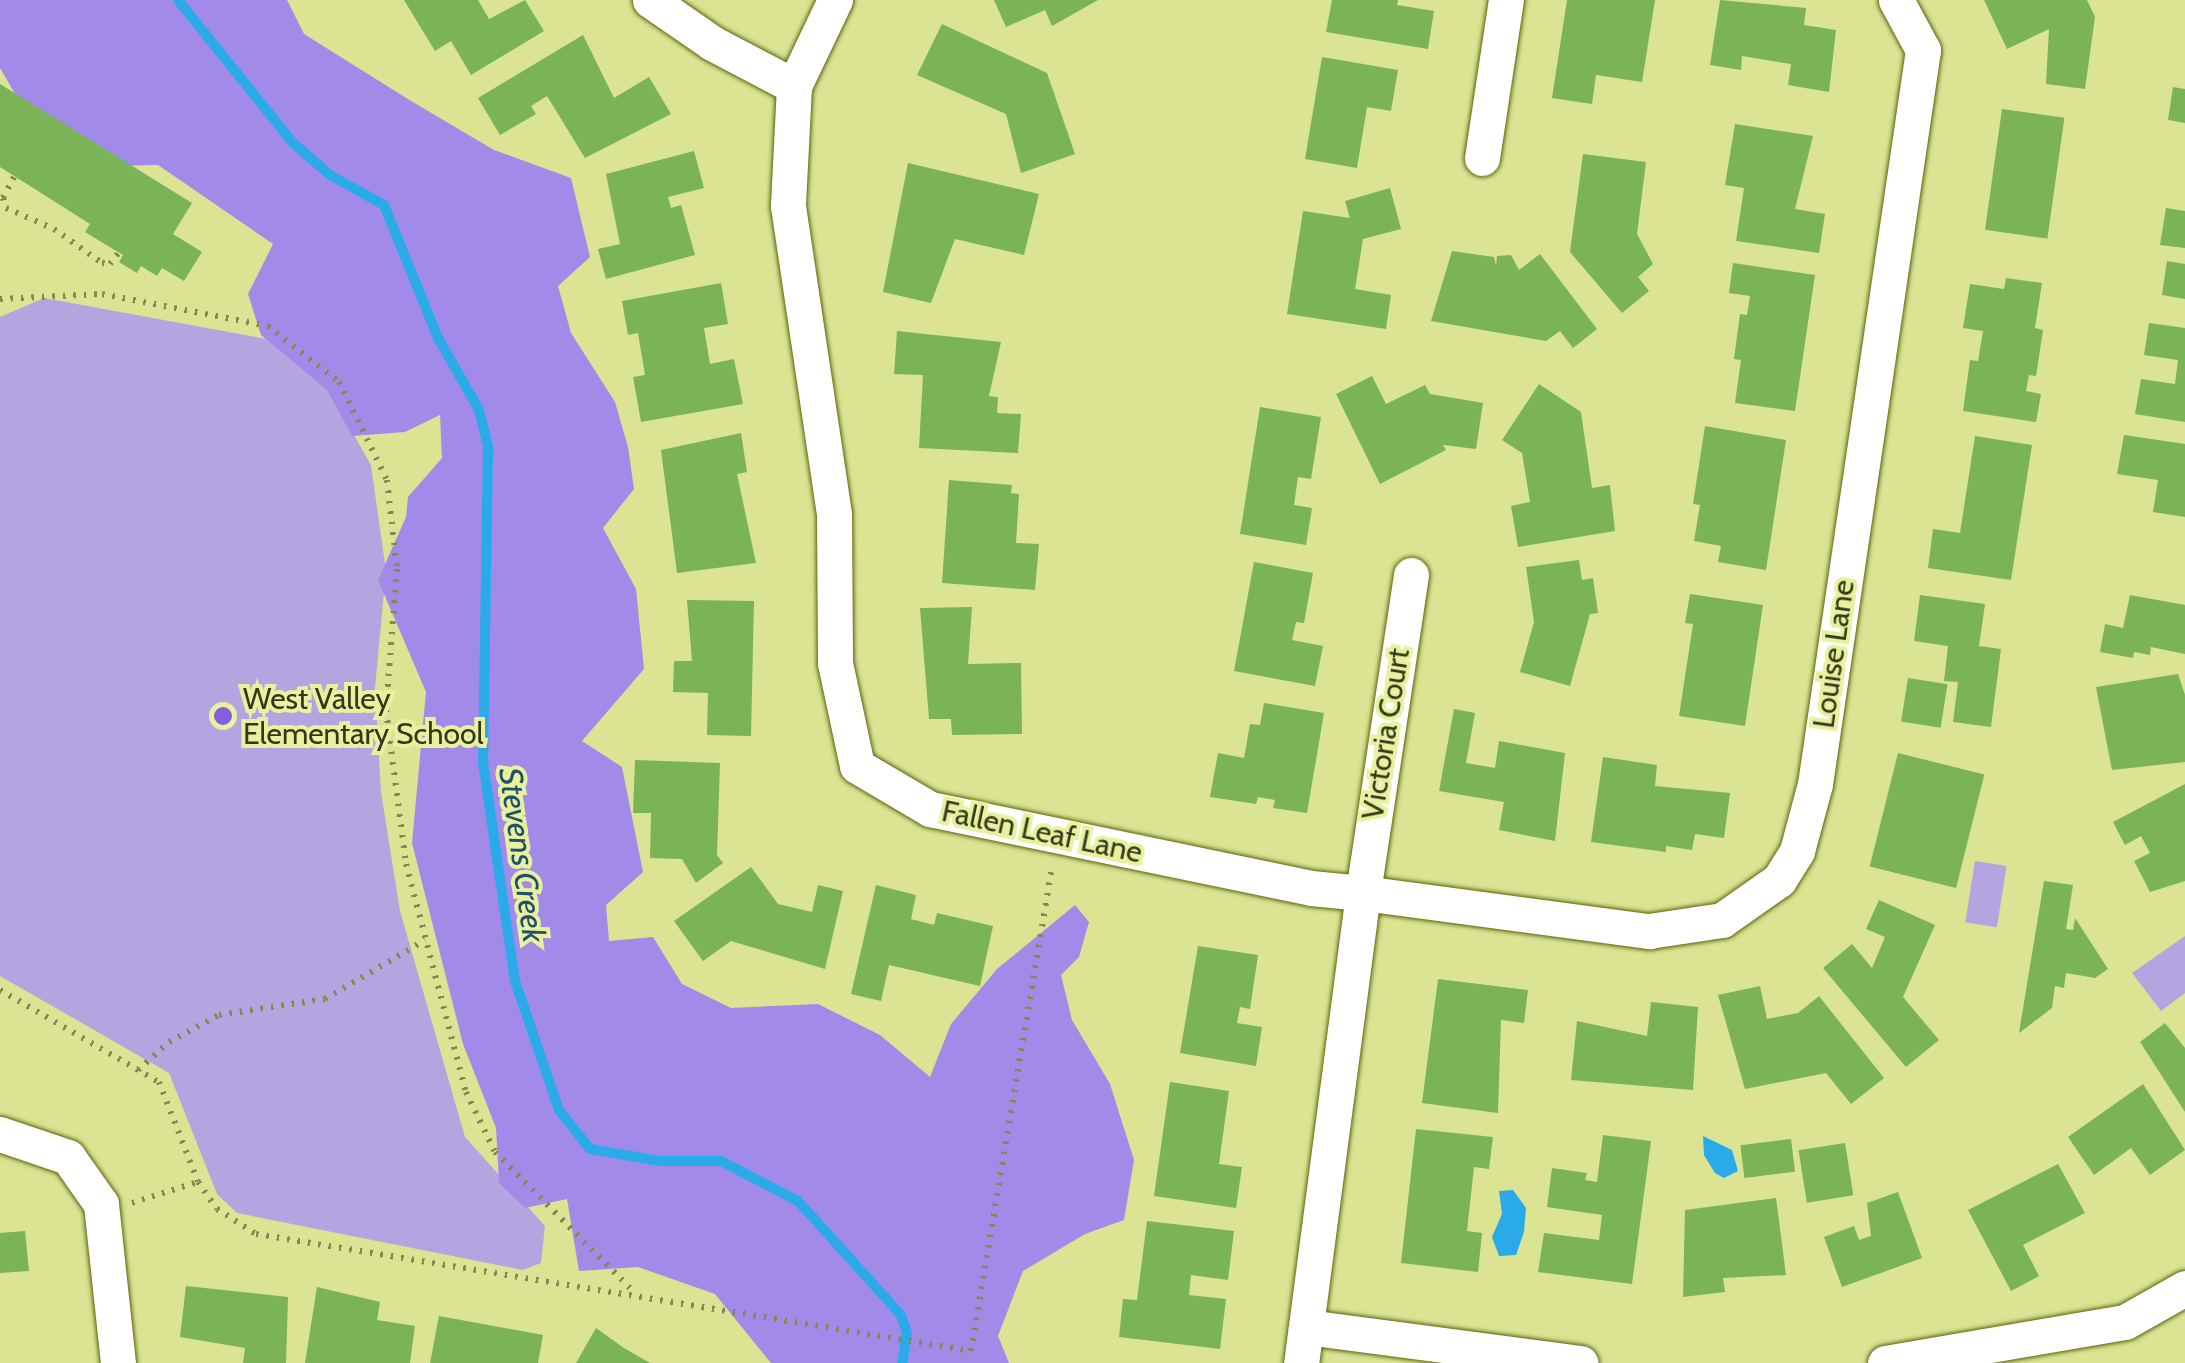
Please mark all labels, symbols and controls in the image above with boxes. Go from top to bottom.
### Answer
street label: Louise Lane [1806,578,1862,730]
street label: Victoria Court [1355,646,1417,822]
place label: West Valley Elementary School [243,681,483,752]
marker: West Valley Elementary School [212,705,234,727]
water label: Stevens Creek [491,765,553,945]
street label: Fallen Leaf Lane [939,793,1145,871]

